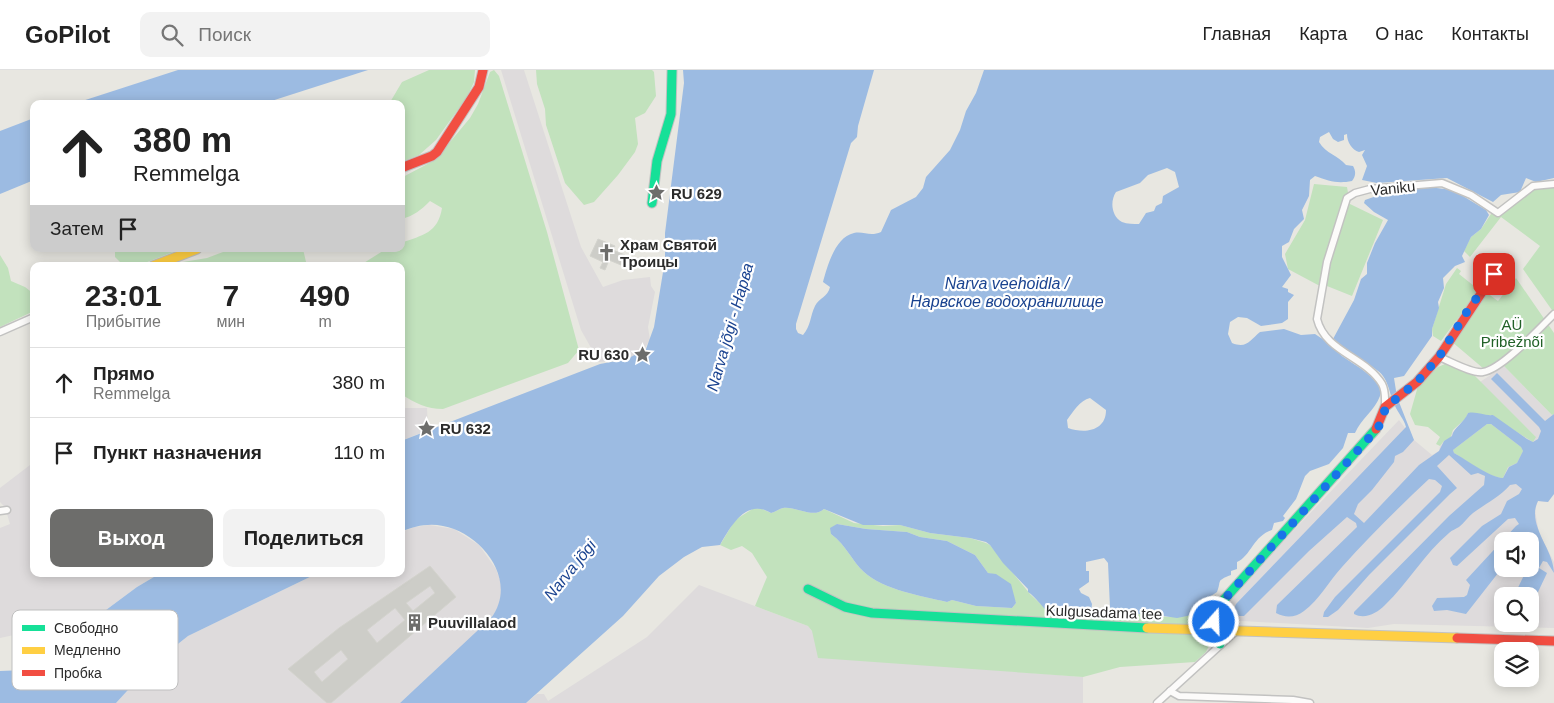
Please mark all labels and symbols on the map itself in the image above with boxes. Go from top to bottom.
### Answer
street label: Vaniku [1370,177,1416,199]
place icon: RU 629 [647,183,667,203]
place label: RU 629 [671,185,722,202]
place label: Храм Святой Троицы [620,236,717,270]
church icon: Храм Святой Троицы [596,243,616,263]
pin [1473,253,1515,295]
water label: Narva jõgi - Нарва [704,261,756,393]
water label: Narva veehoidla / Нарвское водохранилище [910,275,1104,310]
park label: AÜ Pribežnõi [1481,316,1543,350]
place icon: RU 630 [633,344,653,364]
place label: RU 630 [578,346,629,363]
place icon: RU 632 [416,418,436,438]
place label: RU 632 [440,420,491,437]
water label: Narva jõgi [541,536,600,603]
position arrow [1187,595,1239,647]
street label: Kulgusadama tee [1045,601,1163,623]
legend [12,610,178,690]
building icon: Puuvillalaod [404,612,424,632]
place label: Puuvillalaod [428,614,516,631]
text: Свободно [54,620,119,636]
text: Медленно [54,642,121,658]
text: Пробка [54,665,102,681]

